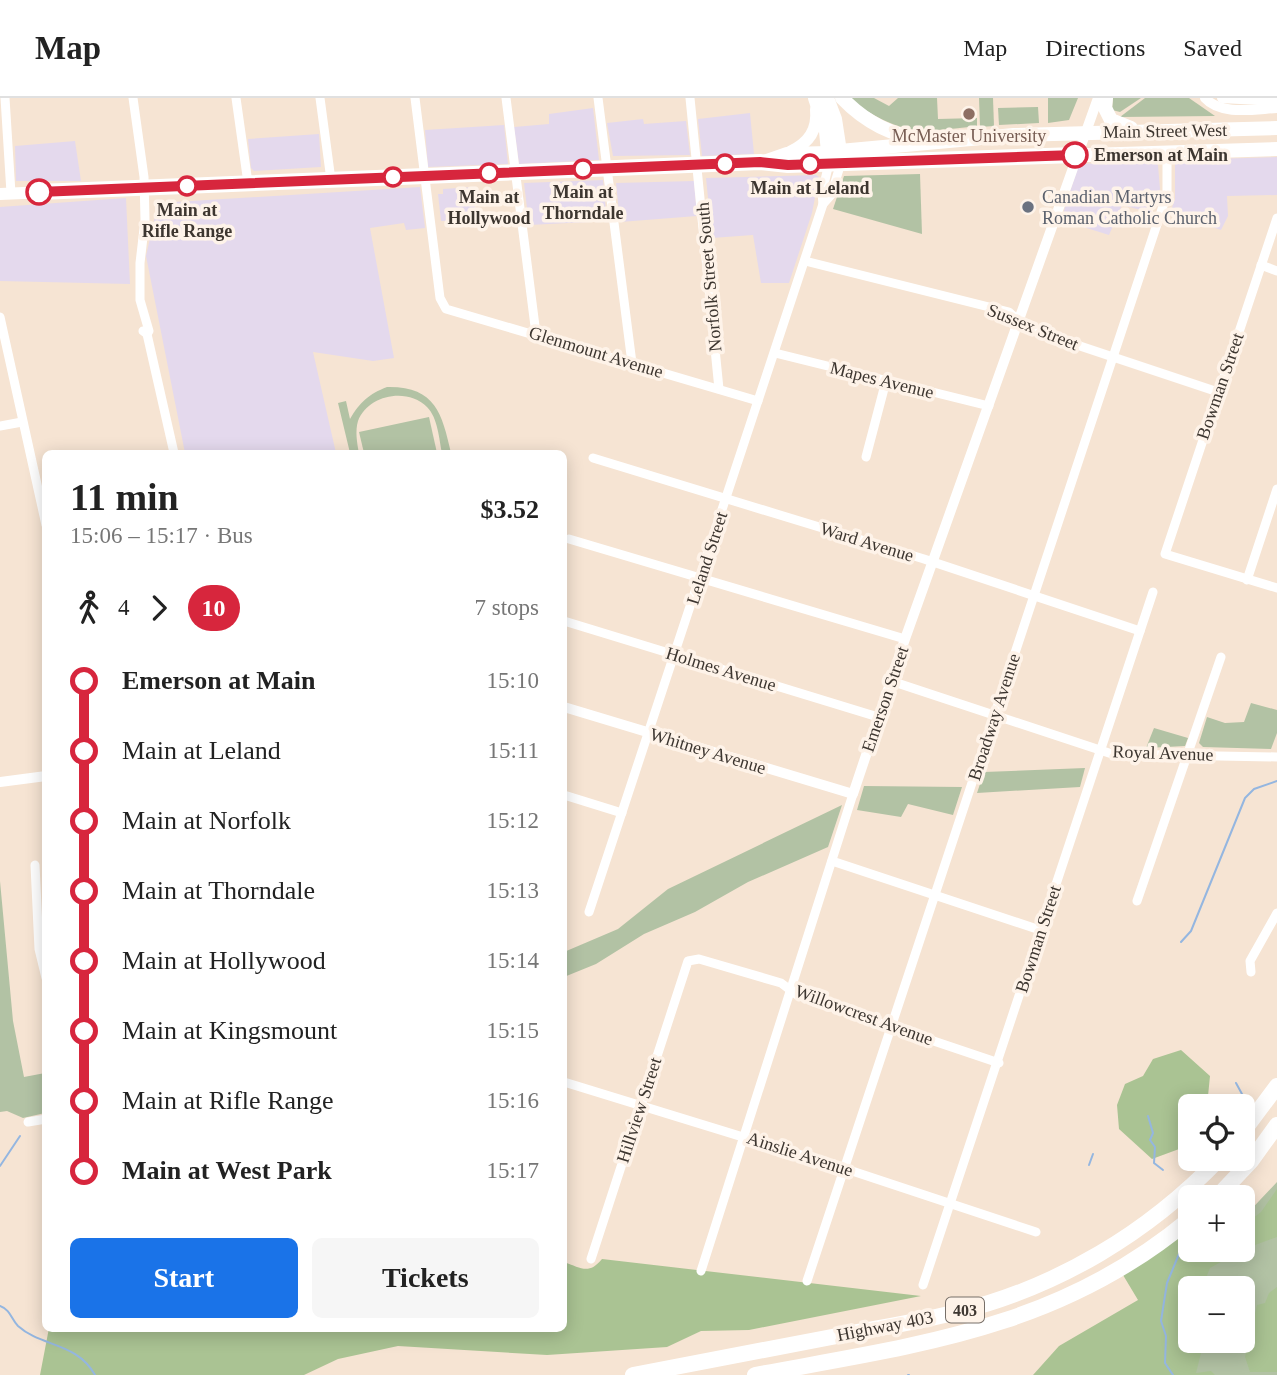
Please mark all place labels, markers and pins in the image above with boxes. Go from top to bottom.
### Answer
marker: McMaster University [961,106,977,122]
place label: McMaster University [892,126,1046,146]
marker: Emerson at Main [1062,142,1088,168]
place label: Emerson at Main [1094,145,1228,165]
unlabelled marker [715,154,735,174]
marker: Main at Leland [800,154,820,174]
marker: Main at Thorndale [573,159,593,179]
marker: Main at Hollywood [479,163,499,183]
unlabelled marker [383,167,403,187]
marker: Main at Rifle Range [177,176,197,196]
place label: Main at Leland [750,178,870,198]
unlabelled marker [26,179,52,205]
place label: Main at Thorndale [542,182,624,223]
place label: Main at Hollywood [447,187,531,228]
place label: Canadian Martyrs Roman Catholic Church [1042,187,1217,228]
marker: Canadian Martyrs Roman Catholic Church [1020,199,1036,215]
place label: Main at Rifle Range [142,200,232,241]

